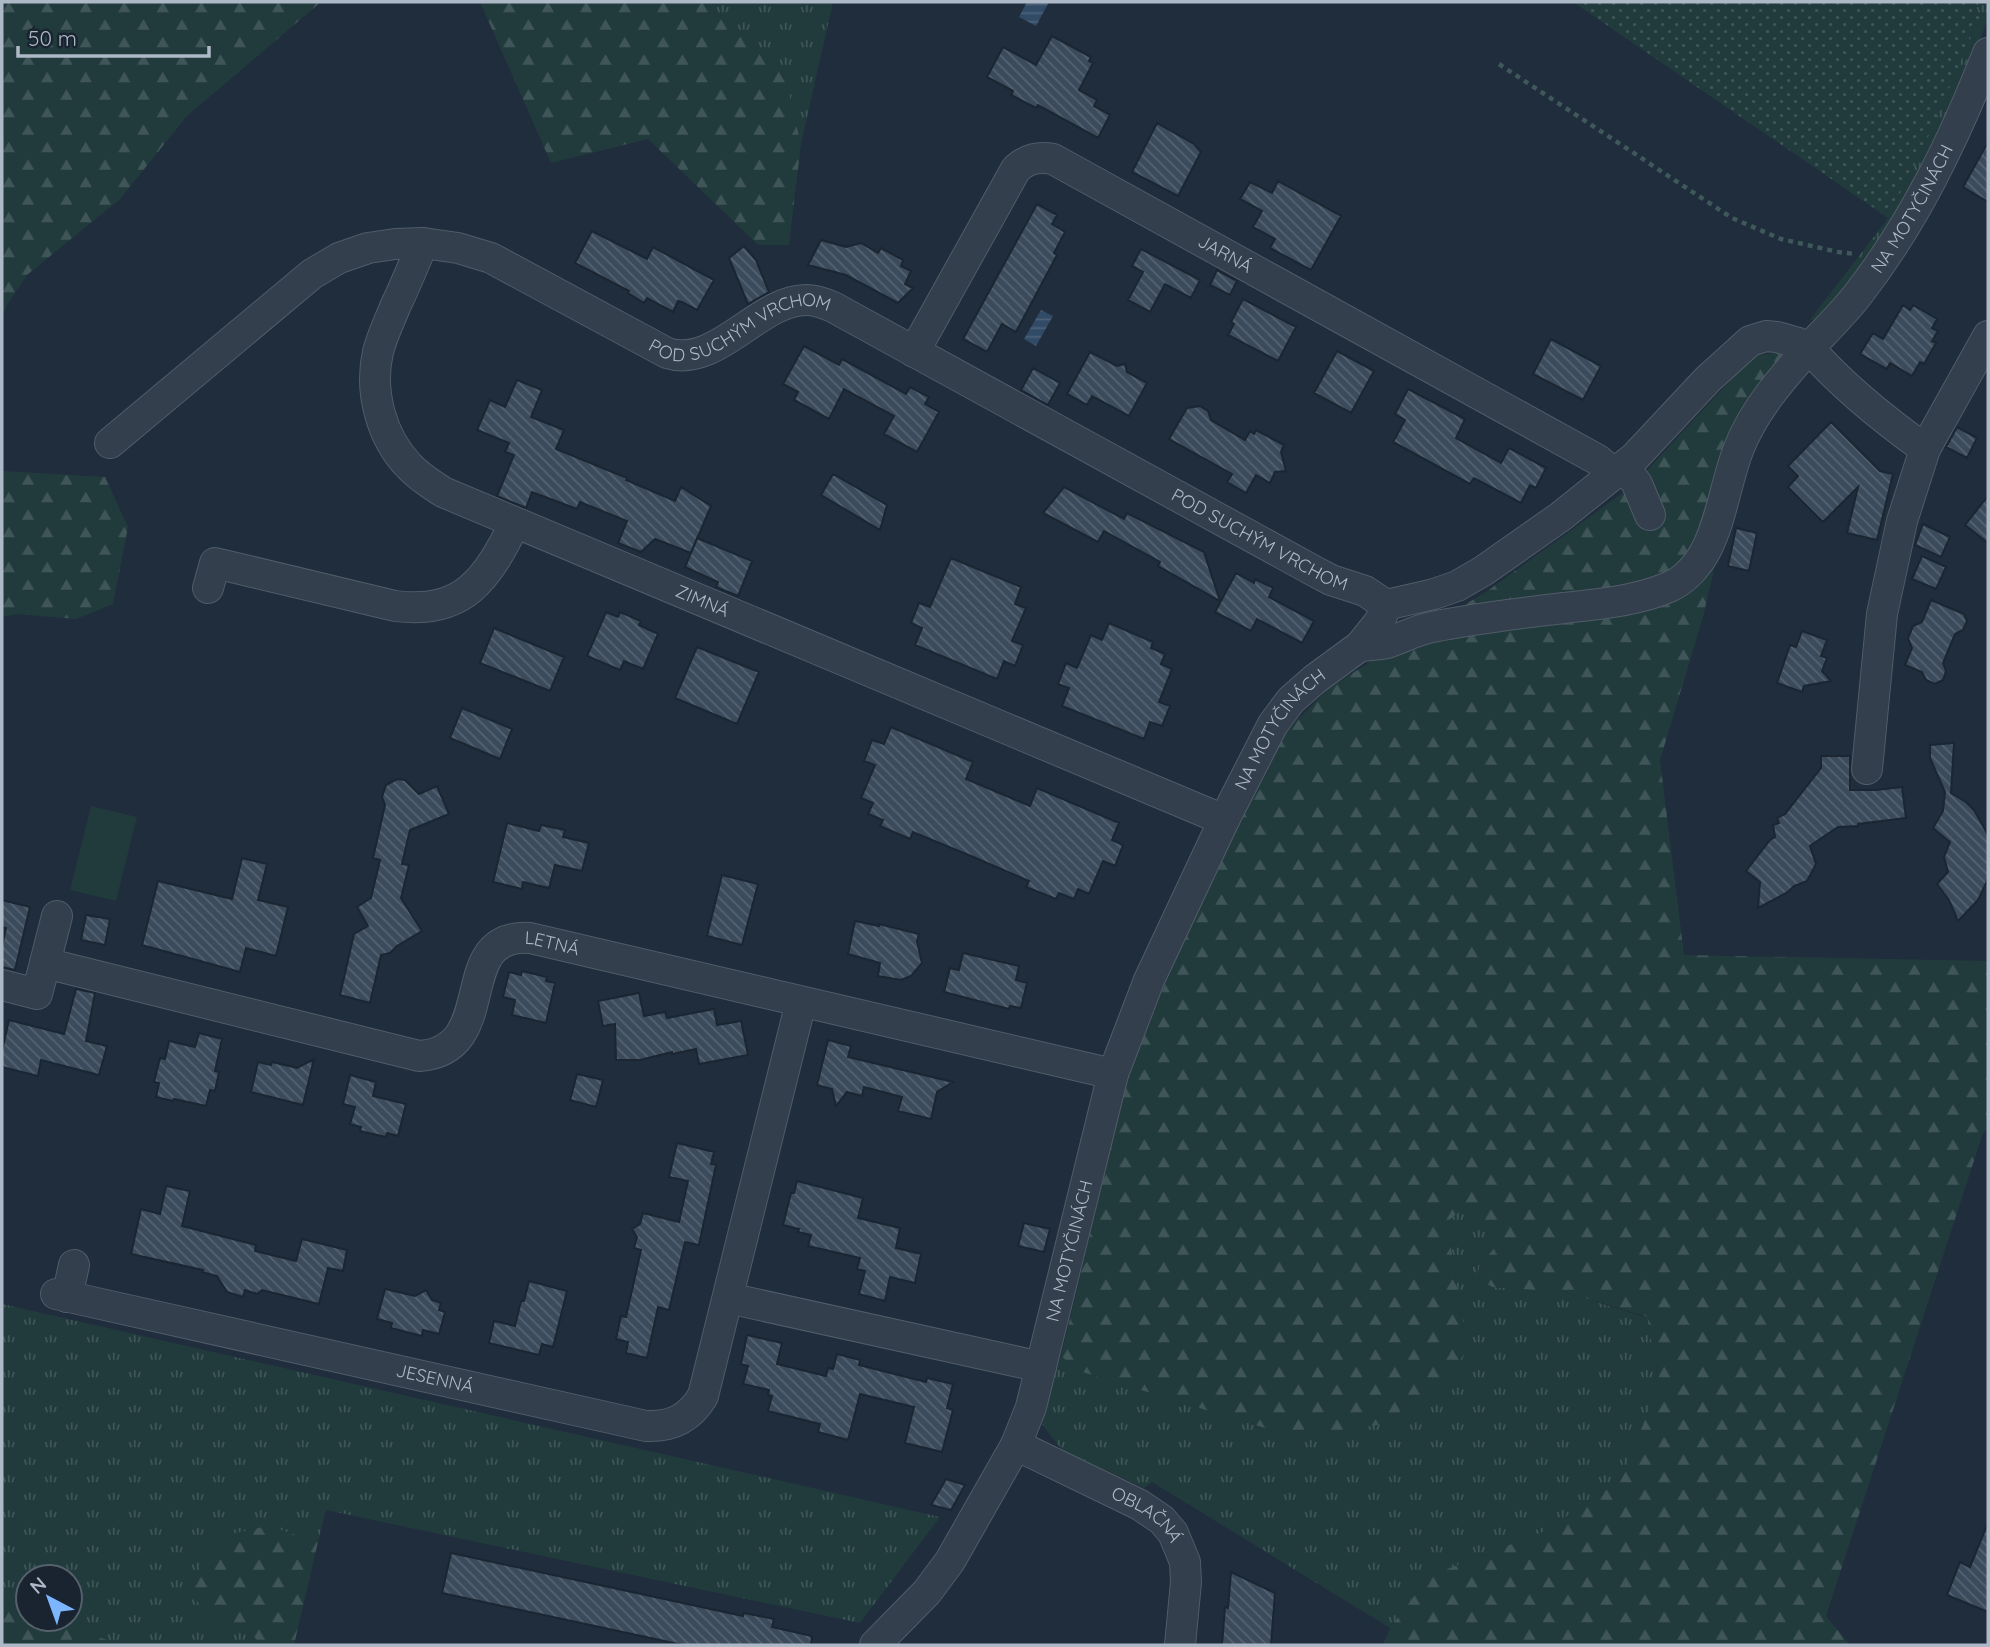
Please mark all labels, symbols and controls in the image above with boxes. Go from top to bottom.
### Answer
scale bar [18,14,208,58]
text: 50 m [28,25,77,51]
street label: NA MOTYČINÁCH [1865,141,1958,277]
street label: JARNÁ [1194,229,1257,278]
street label: POD SUCHÝM VRCHOM [645,288,834,367]
street label: POD SUCHÝM VRCHOM [1168,483,1351,596]
street label: ZIMNÁ [672,579,733,622]
street label: NA MOTYČINÁCH [1229,663,1330,794]
street label: LETNÁ [524,926,582,960]
street label: NA MOTYČINÁCH [1040,1178,1097,1324]
street label: JESENNÁ [394,1358,476,1398]
street label: OBLAČNÁ [1108,1481,1188,1546]
north arrow [14,1563,84,1633]
text: N [25,1572,51,1599]

